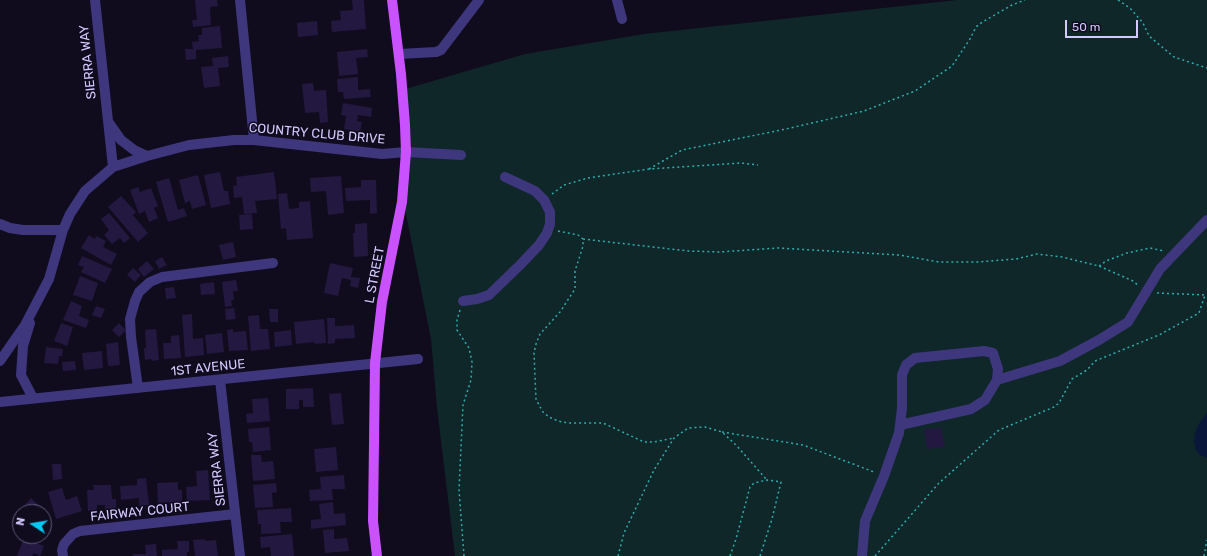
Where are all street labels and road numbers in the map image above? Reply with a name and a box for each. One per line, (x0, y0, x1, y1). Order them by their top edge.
street label: SIERRA WAY (76, 24, 100, 100)
street label: COUNTRY CLUB DRIVE (248, 120, 386, 148)
street label: L STREET (362, 245, 388, 305)
street label: 1ST AVENUE (170, 356, 246, 380)
street label: SIERRA WAY (205, 431, 229, 507)
street label: FAIRWAY COURT (90, 499, 190, 525)

